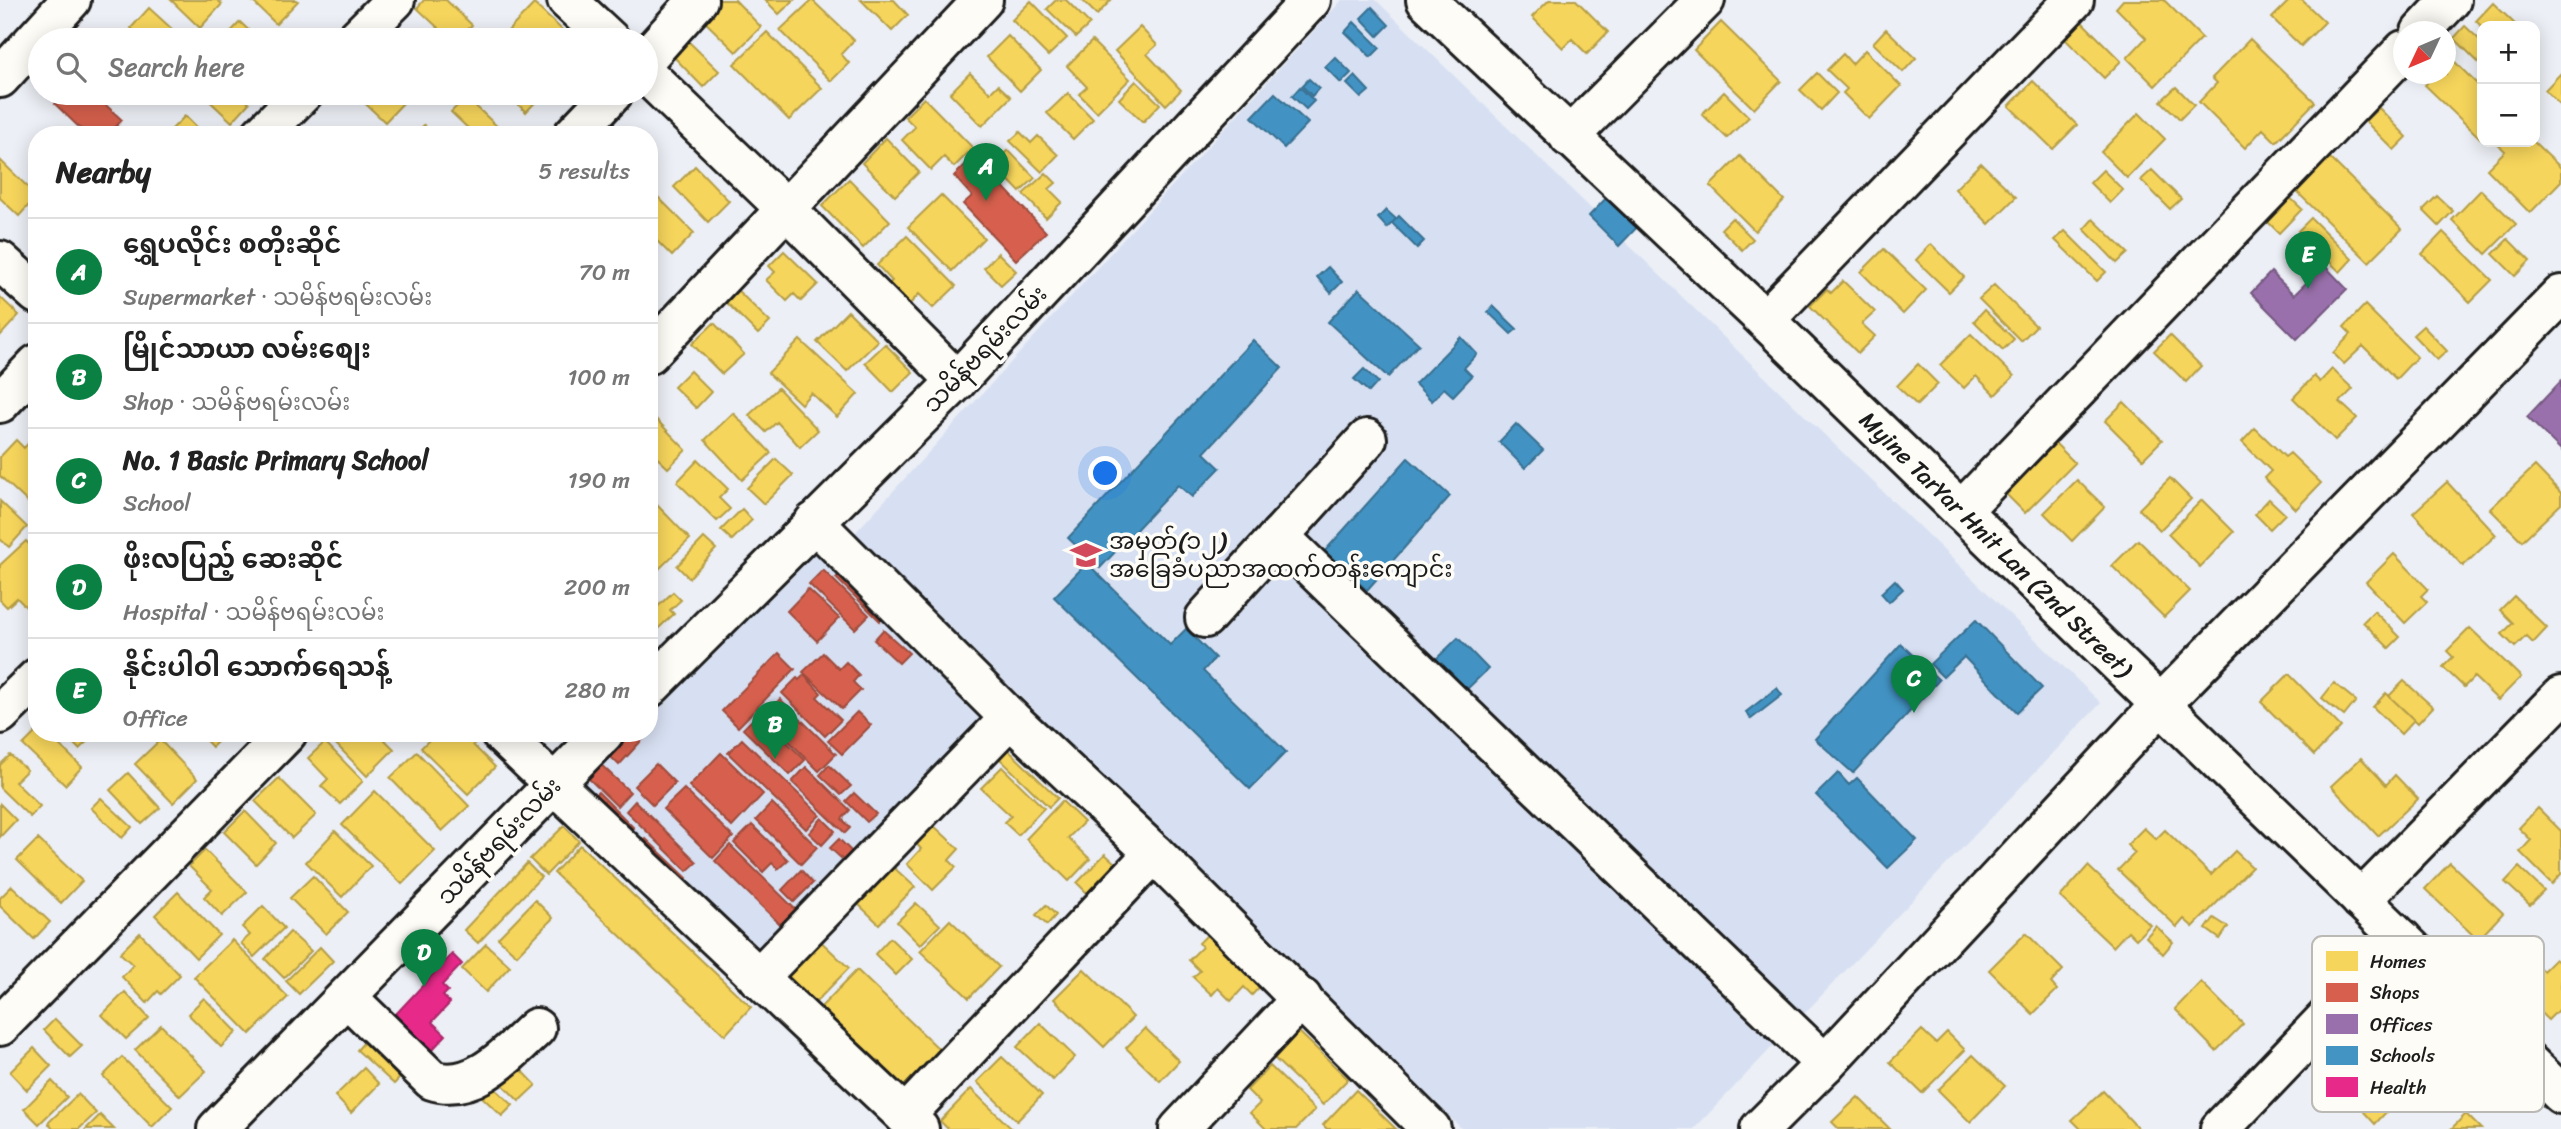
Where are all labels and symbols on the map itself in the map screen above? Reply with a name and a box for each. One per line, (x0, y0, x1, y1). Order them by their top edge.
north arrow (2393, 21, 2456, 84)
pin: A (963, 143, 1009, 201)
pin: E (2285, 231, 2331, 289)
street label: သမိန်ဗရမ်းလမ်း (912, 275, 1058, 423)
street label: Myine TarYar Hnit Lan (2nd Street) (1849, 401, 2144, 689)
your location (1088, 456, 1122, 490)
place label: အမှတ်(၁၂) အခြေခံပညာအထက်တန်းကျောင်း (1109, 520, 1453, 590)
school or university icon: အမှတ်(၁၂) အခြေခံပညာအထက်တန်းကျောင်း (1069, 538, 1103, 572)
pin: C (1891, 655, 1937, 713)
pin: B (752, 701, 798, 759)
street label: သမိန်ဗရမ်းလမ်း (426, 767, 572, 915)
pin: D (401, 929, 447, 987)
legend (2312, 936, 2544, 1112)
text: Homes (2370, 945, 2426, 978)
text: Shops (2370, 976, 2420, 1009)
text: Offices (2370, 1008, 2433, 1041)
text: Schools (2370, 1039, 2435, 1072)
text: Health (2370, 1071, 2426, 1104)

